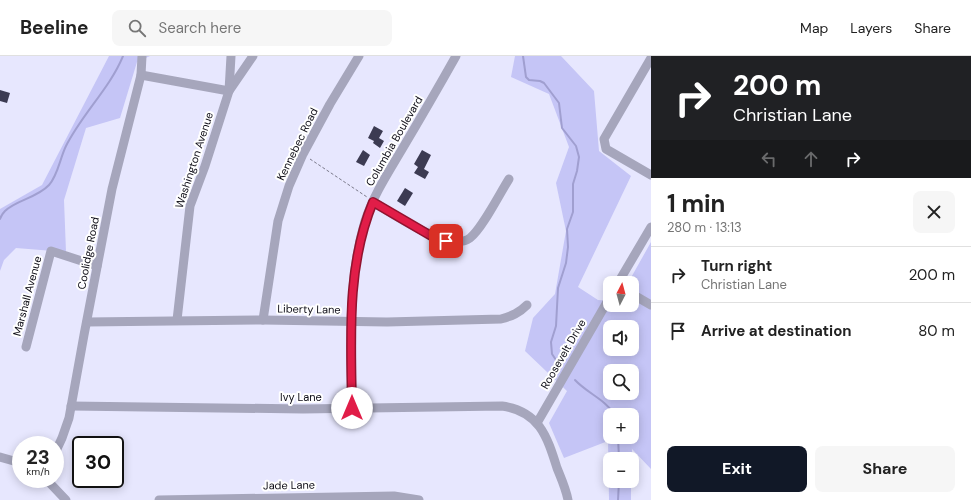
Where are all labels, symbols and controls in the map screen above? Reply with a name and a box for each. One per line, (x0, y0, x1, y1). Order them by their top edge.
search box (112, 10, 392, 46)
text: Beeline (20, 15, 88, 40)
icon: search (126, 17, 148, 39)
text: Search here (158, 18, 241, 38)
text: Map (800, 19, 828, 37)
text: Layers (850, 19, 892, 37)
text: Share (914, 19, 951, 37)
text: 200 m (733, 67, 821, 104)
icon: right (667, 72, 719, 124)
street label: Columbia Boulevard (363, 93, 426, 188)
text: Christian Lane (733, 103, 852, 127)
street label: Kennebec Road (273, 105, 321, 183)
street label: Washington Avenue (172, 110, 216, 210)
icon: left (758, 148, 780, 170)
icon: ahead (800, 148, 822, 170)
icon: right (842, 148, 864, 170)
text: 1 min (667, 188, 725, 219)
button: close (913, 191, 955, 233)
street label: Coolidge Road (74, 215, 102, 290)
text: 280 m · 13:13 (667, 219, 742, 236)
pin (429, 224, 463, 258)
icon: arrive (435, 230, 457, 252)
street label: Marshall Avenue (10, 254, 44, 338)
text: Turn right (701, 256, 772, 276)
icon: right (667, 264, 689, 286)
text: 200 m (909, 265, 955, 285)
north arrow (603, 276, 639, 312)
map controls (603, 276, 639, 488)
text: Christian Lane (701, 276, 787, 293)
street label: Liberty Lane (277, 301, 341, 317)
street label: Roosevelt Drive (537, 317, 589, 391)
button: sound (603, 320, 639, 356)
icon: arrive (667, 320, 689, 342)
text: Arrive at destination (701, 321, 852, 341)
text: 80 m (918, 321, 955, 341)
button: search (603, 364, 639, 400)
position arrow (331, 387, 373, 429)
street label: Ivy Lane (280, 390, 322, 404)
button: + (603, 408, 639, 444)
speed limit sign: 30 (72, 436, 124, 488)
text: 23 (26, 444, 50, 470)
button: Exit (667, 446, 807, 492)
button: Share (815, 446, 955, 492)
button: − (603, 452, 639, 488)
text: km/h (26, 465, 50, 478)
street label: Jade Lane (263, 478, 315, 492)

